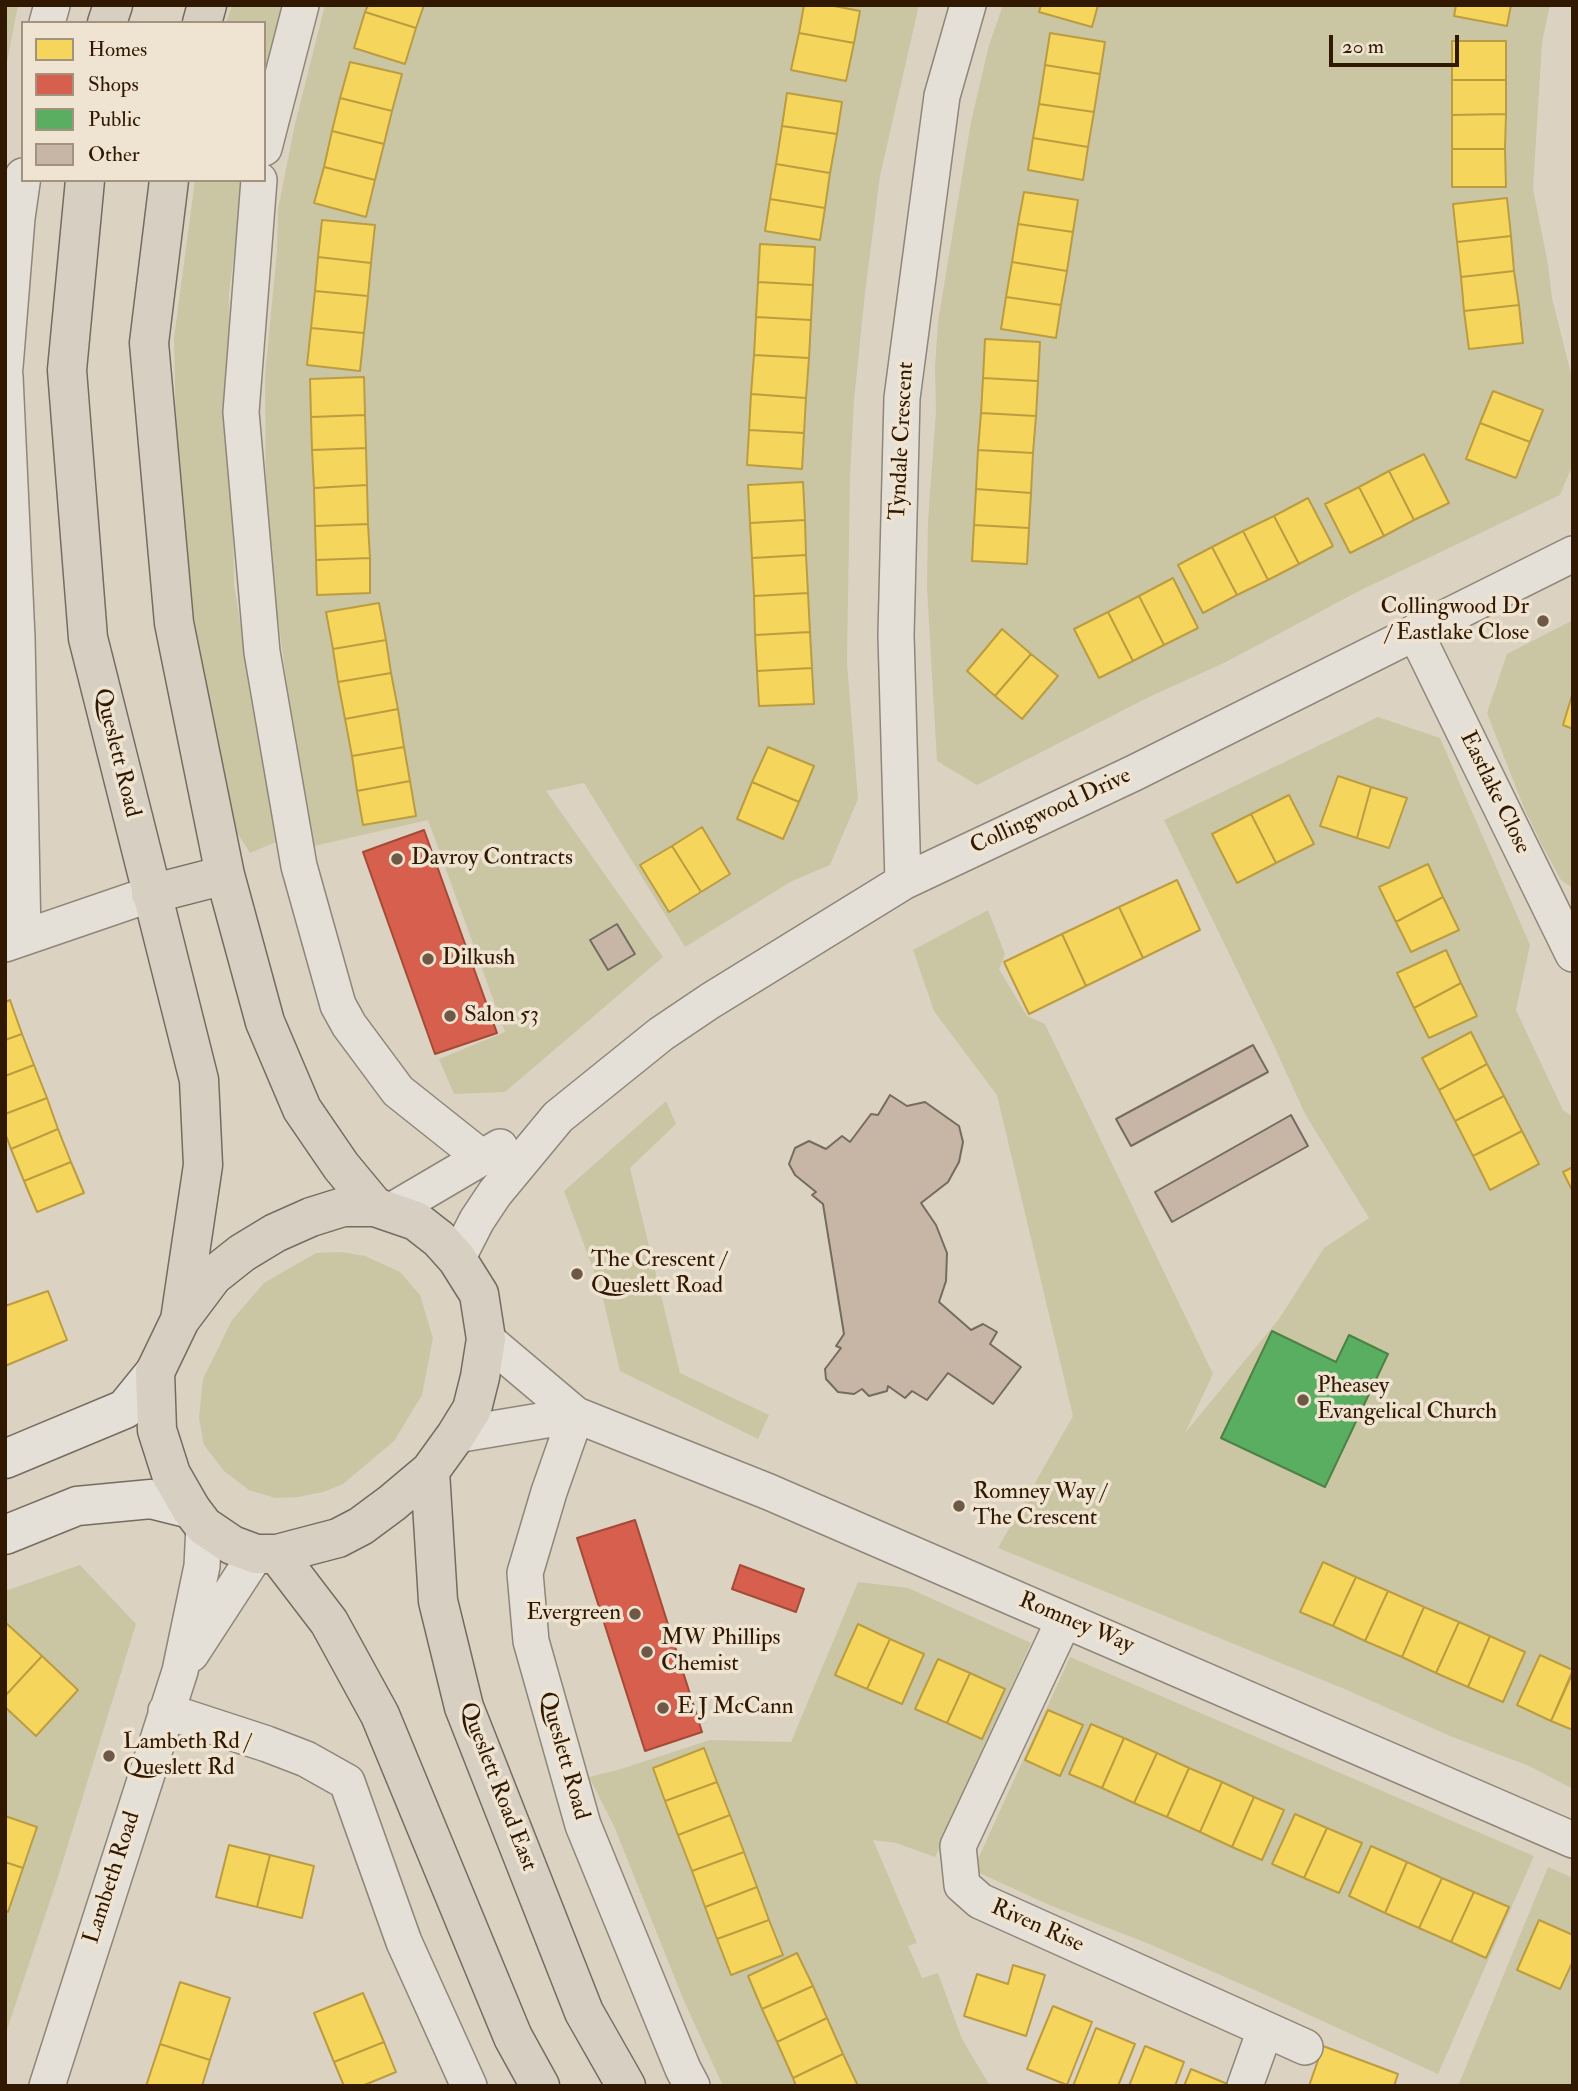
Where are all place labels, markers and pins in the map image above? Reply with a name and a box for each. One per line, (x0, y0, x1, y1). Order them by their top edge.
place label: Collingwood Dr / Eastlake Close (1380, 594, 1529, 648)
marker: Collingwood Dr / Eastlake Close (1535, 613, 1551, 629)
place label: Davroy Contracts (411, 845, 573, 873)
marker: Davroy Contracts (389, 851, 405, 867)
place label: Dilkush (442, 945, 515, 973)
marker: Dilkush (420, 951, 436, 967)
place label: Salon 53 (464, 1002, 539, 1030)
marker: Salon 53 (442, 1008, 458, 1024)
place label: The Crescent / Queslett Road (591, 1247, 726, 1301)
marker: The Crescent / Queslett Road (569, 1266, 585, 1282)
place label: Pheasey Evangelical Church (1317, 1373, 1497, 1427)
marker: Pheasey Evangelical Church (1295, 1392, 1311, 1408)
place label: Romney Way / The Crescent (973, 1479, 1106, 1533)
marker: Romney Way / The Crescent (951, 1498, 967, 1514)
place label: Evergreen (526, 1600, 621, 1628)
marker: Evergreen (627, 1606, 643, 1622)
place label: MW Phillips Chemist (661, 1625, 780, 1679)
marker: MW Phillips Chemist (639, 1644, 655, 1660)
place label: E J McCann (677, 1694, 794, 1722)
marker: E J McCann (655, 1700, 671, 1716)
place label: Lambeth Rd / Queslett Rd (123, 1729, 251, 1783)
marker: Lambeth Rd / Queslett Rd (101, 1748, 117, 1764)

